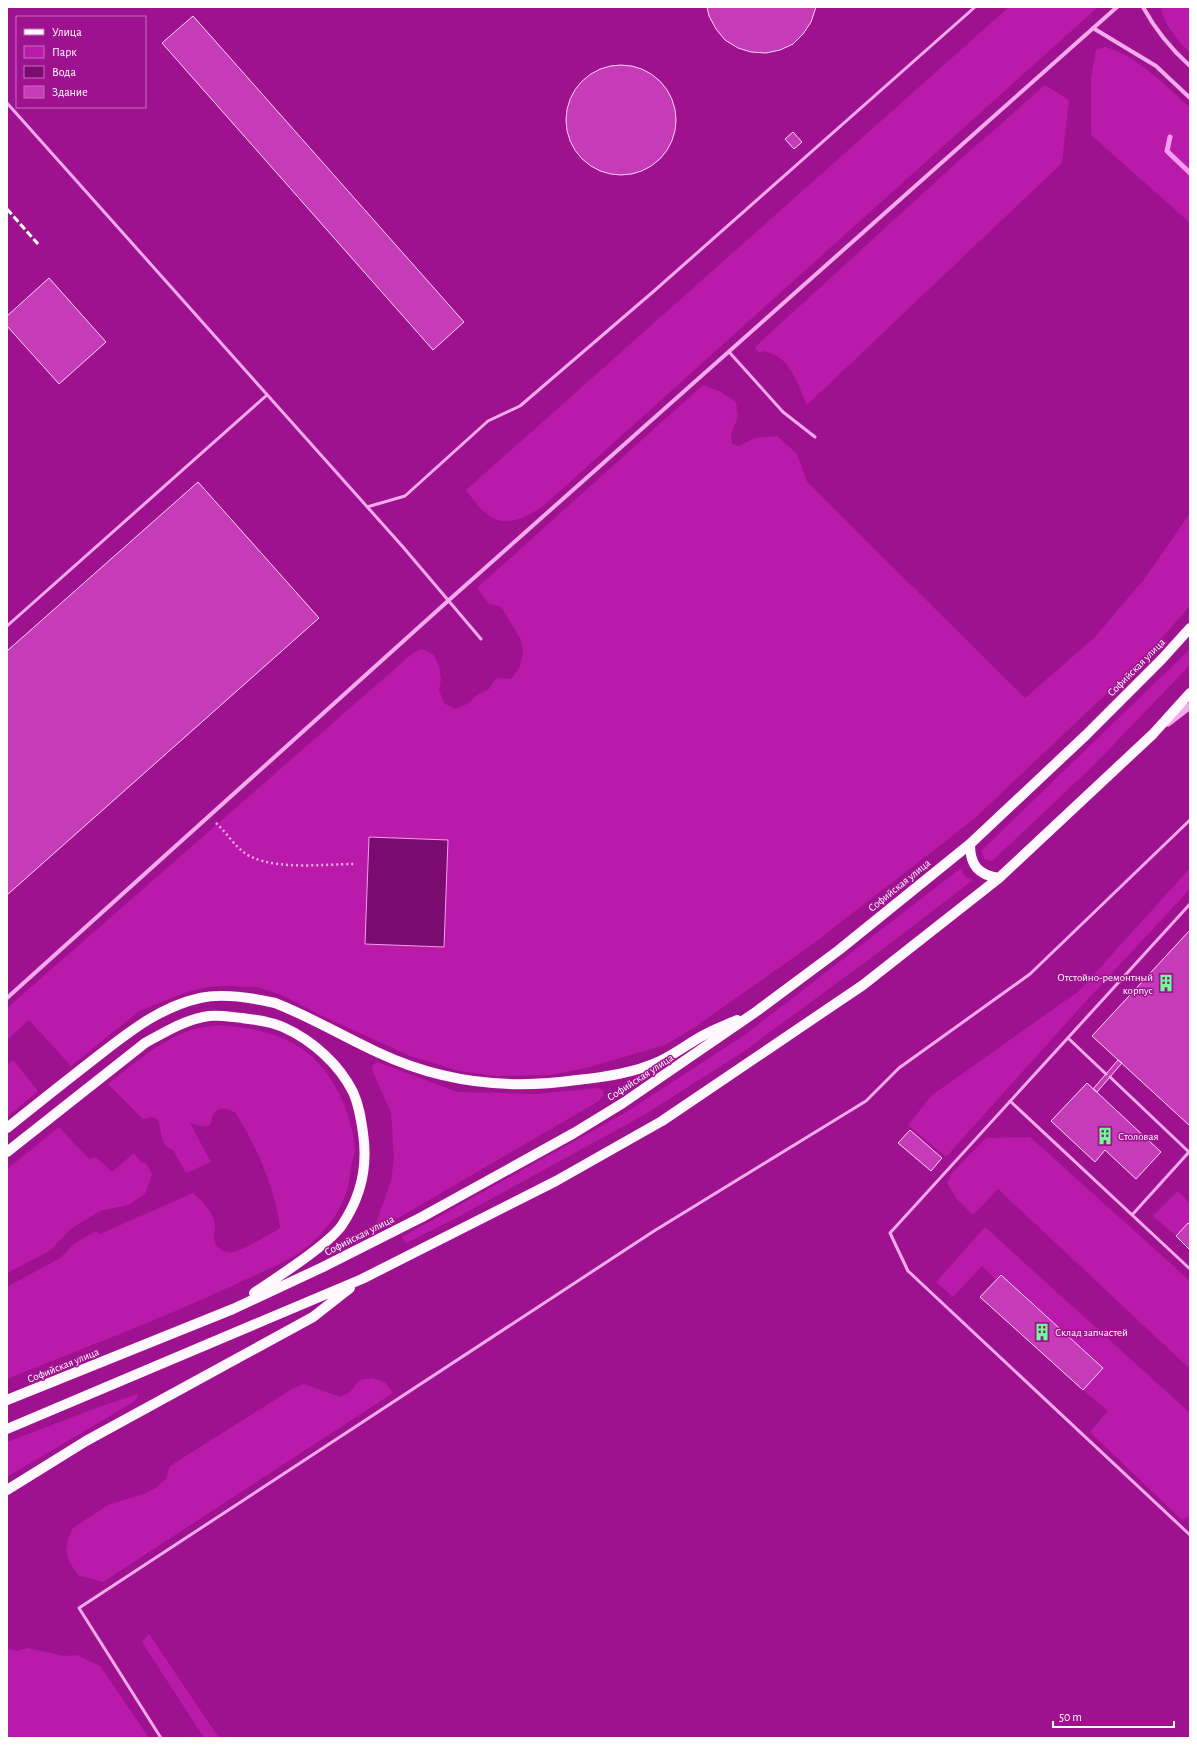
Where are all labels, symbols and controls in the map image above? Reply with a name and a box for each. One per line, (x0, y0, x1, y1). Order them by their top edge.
legend (16, 16, 146, 108)
text: Улица (52, 26, 82, 38)
text: Парк (52, 46, 77, 58)
text: Вода (52, 66, 76, 78)
text: Здание (52, 86, 88, 98)
street label: Софийская улица (1105, 636, 1167, 698)
street label: Софийская улица (866, 857, 933, 914)
place label: Отстойно-ремонтный корпус (1057, 972, 1153, 996)
building icon: Отстойно-ремонтный корпус (1156, 973, 1176, 993)
street label: Софийская улица (605, 1052, 675, 1103)
building icon: Столовая (1095, 1126, 1115, 1146)
place label: Столовая (1118, 1131, 1159, 1142)
street label: Софийская улица (323, 1213, 396, 1258)
building icon: Склад запчастей (1032, 1322, 1052, 1342)
place label: Склад запчастей (1055, 1327, 1128, 1338)
street label: Софийская улица (26, 1346, 101, 1385)
scale bar (1053, 1703, 1174, 1729)
text: 50 m (1059, 1711, 1082, 1723)

